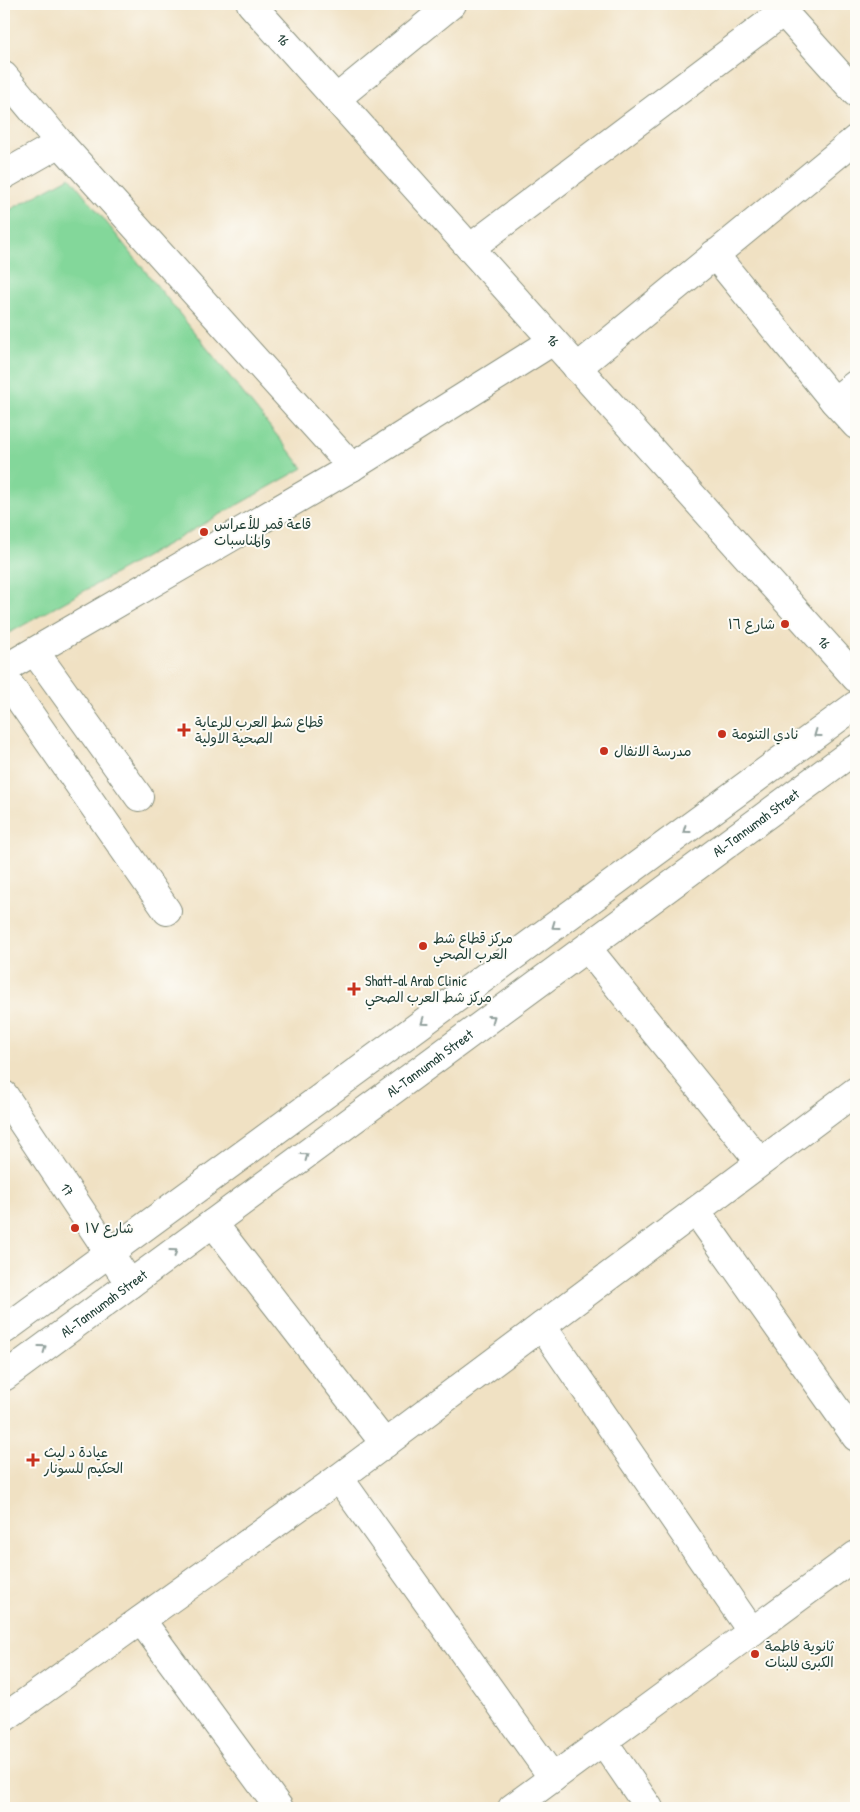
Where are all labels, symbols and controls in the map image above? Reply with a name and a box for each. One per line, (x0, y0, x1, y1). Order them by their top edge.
street label: 16 (273, 29, 294, 50)
street label: 16 (543, 330, 564, 351)
place label: قاعة قمر للأعراس والمناسبات (214, 514, 311, 549)
marker: قاعة قمر للأعراس والمناسبات (198, 526, 210, 538)
place label: شارع ١٦ (728, 614, 775, 634)
marker: شارع ١٦ (779, 618, 791, 630)
street label: 16 (814, 632, 835, 653)
place label: قطاع شط العرب للرعاية الصحية الاولية (195, 712, 323, 747)
marker: قطاع شط العرب للرعاية الصحية الاولية (177, 723, 191, 737)
place label: نادي التنومة (732, 724, 798, 745)
marker: نادي التنومة (716, 728, 728, 740)
one-way arrow (813, 728, 823, 737)
place label: مدرسة الانفال (614, 741, 692, 760)
marker: مدرسة الانفال (598, 745, 610, 757)
street label: Al-Tannumah Street (708, 784, 803, 861)
one-way arrow (682, 824, 692, 833)
one-way arrow (552, 921, 561, 929)
place label: مركز قطاع شط العرب الصحي (433, 928, 513, 967)
marker: مركز قطاع شط العرب الصحي (417, 940, 429, 952)
place label: Shatt-al Arab Clinic مركز شط العرب الصحي (365, 971, 492, 1010)
marker: Shatt-al Arab Clinic مركز شط العرب الصحي (347, 982, 361, 996)
one-way arrow (486, 1015, 495, 1023)
one-way arrow (421, 1017, 430, 1025)
street label: Al-Tannumah Street (382, 1024, 477, 1101)
one-way arrow (299, 1153, 308, 1161)
street label: 17 (56, 1179, 79, 1200)
place label: شارع ١٧ (85, 1218, 134, 1238)
marker: شارع ١٧ (69, 1222, 81, 1234)
one-way arrow (168, 1249, 178, 1258)
street label: Al-Tannumah Street (56, 1265, 151, 1341)
one-way arrow (37, 1345, 47, 1354)
place label: عيادة د ليث الحكيم للسونار (43, 1442, 123, 1479)
marker: عيادة د ليث الحكيم للسونار (26, 1453, 40, 1467)
place label: ثانوية فاطمة الكبرى للبنات (765, 1636, 835, 1671)
marker: ثانوية فاطمة الكبرى للبنات (749, 1648, 761, 1660)

